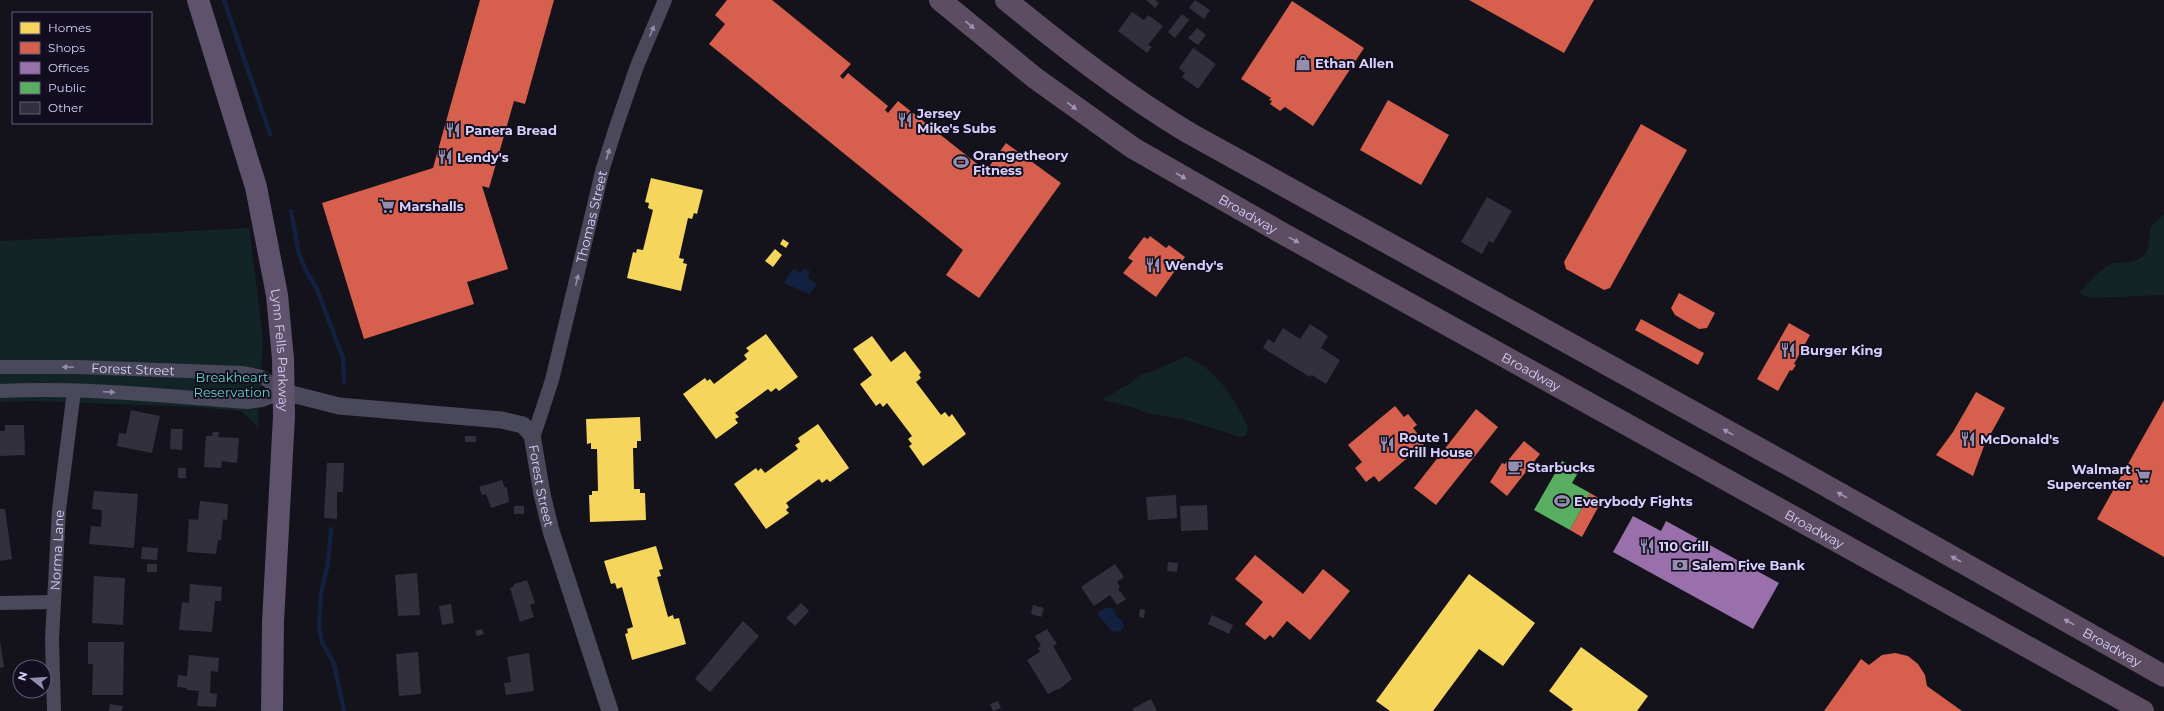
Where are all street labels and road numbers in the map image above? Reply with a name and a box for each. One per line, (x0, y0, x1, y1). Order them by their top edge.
street label: Thomas Street (572, 169, 610, 265)
street label: Broadway (1216, 191, 1281, 237)
street label: Lynn Fells Parkway (268, 287, 292, 413)
street label: Broadway (1499, 349, 1564, 395)
street label: Forest Street (91, 360, 175, 379)
street label: Forest Street (526, 443, 558, 528)
street label: Broadway (1782, 506, 1848, 552)
street label: Norma Lane (47, 509, 67, 591)
street label: Broadway (2080, 624, 2145, 670)

